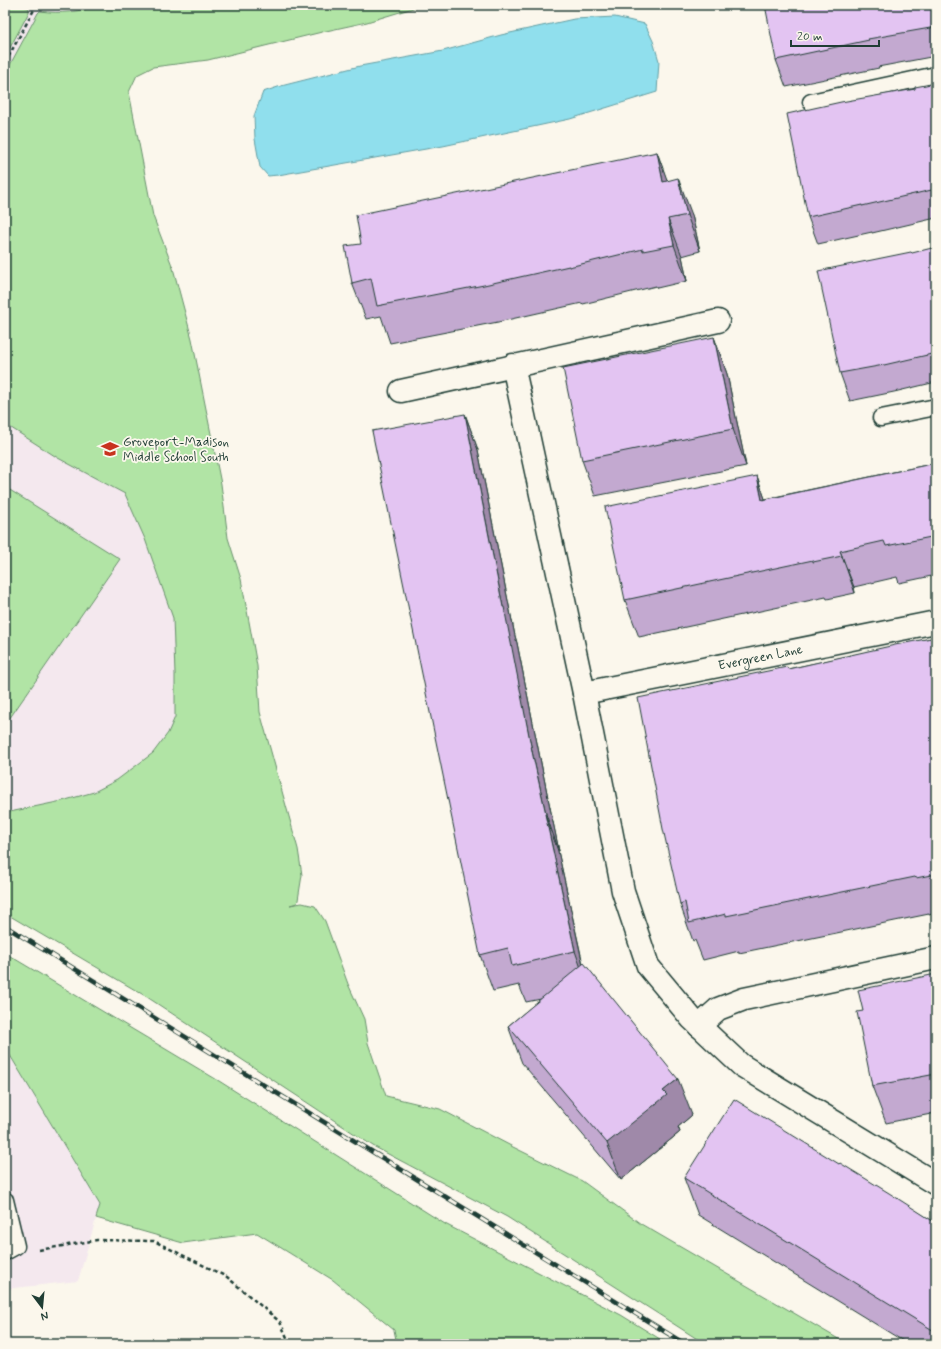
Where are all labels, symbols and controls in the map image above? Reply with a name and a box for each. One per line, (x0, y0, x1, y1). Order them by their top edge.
scale bar (791, 22, 879, 48)
text: 20 m (797, 29, 823, 45)
place label: Groveport-Madison Middle School South (123, 434, 229, 466)
school or university icon: Groveport-Madison Middle School South (100, 439, 120, 459)
street label: Evergreen Lane (717, 641, 804, 674)
north arrow (22, 1287, 62, 1327)
text: N (39, 1308, 50, 1323)

